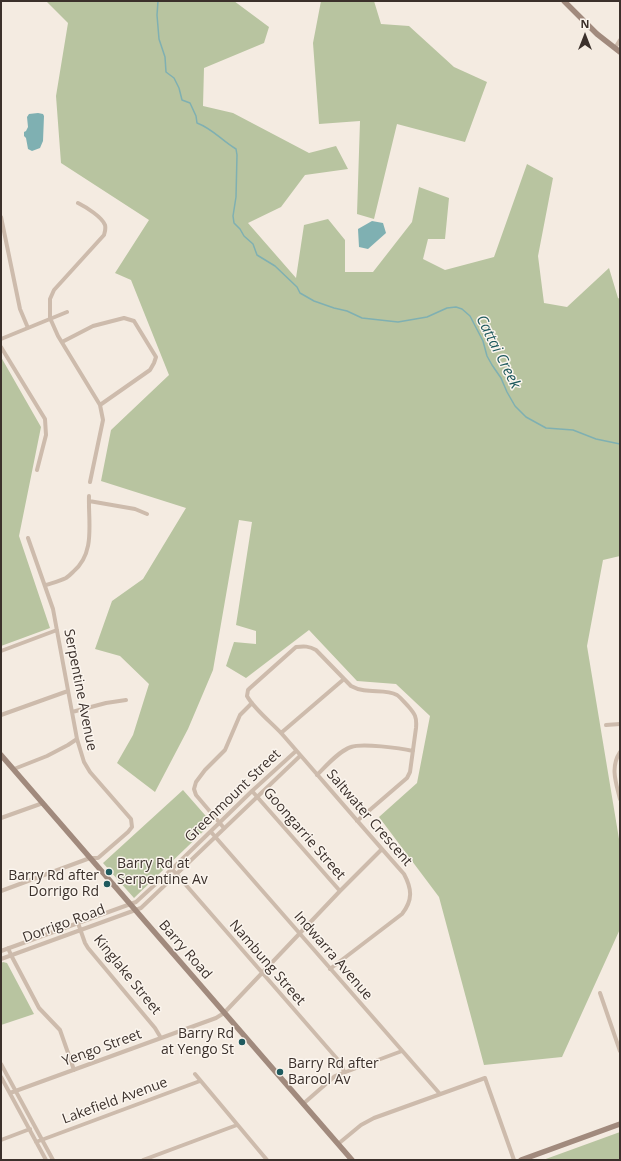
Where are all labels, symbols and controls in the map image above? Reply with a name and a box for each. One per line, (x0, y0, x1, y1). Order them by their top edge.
north arrow (565, 16, 605, 56)
text: N (581, 16, 589, 31)
water label: Cattai Creek (472, 312, 524, 392)
street label: Serpentine Avenue (60, 628, 100, 752)
street label: Greenmount Street (182, 746, 284, 846)
street label: Saltwater Crescent (323, 766, 415, 870)
street label: Goongarrie Street (259, 785, 349, 883)
place label: Barry Rd at Serpentine Av (117, 856, 208, 888)
marker: Barry Rd at Serpentine Av (104, 867, 114, 877)
place label: Barry Rd after Dorrigo Rd (8, 868, 99, 900)
marker: Barry Rd after Dorrigo Rd (102, 879, 112, 889)
street label: Dorrigo Road (20, 901, 108, 947)
street label: Indwarra Avenue (290, 908, 376, 1004)
street label: Barry Road (155, 917, 215, 983)
street label: Nambung Street (225, 917, 309, 1009)
street label: Kinglake Street (90, 932, 164, 1018)
street label: Yengo Street (60, 1026, 144, 1070)
place label: Barry Rd at Yengo St (161, 1026, 234, 1058)
marker: Barry Rd at Yengo St (237, 1037, 247, 1047)
place label: Barry Rd after Barool Av (288, 1056, 379, 1088)
marker: Barry Rd after Barool Av (275, 1067, 285, 1077)
street label: Lakefield Avenue (60, 1074, 170, 1128)

